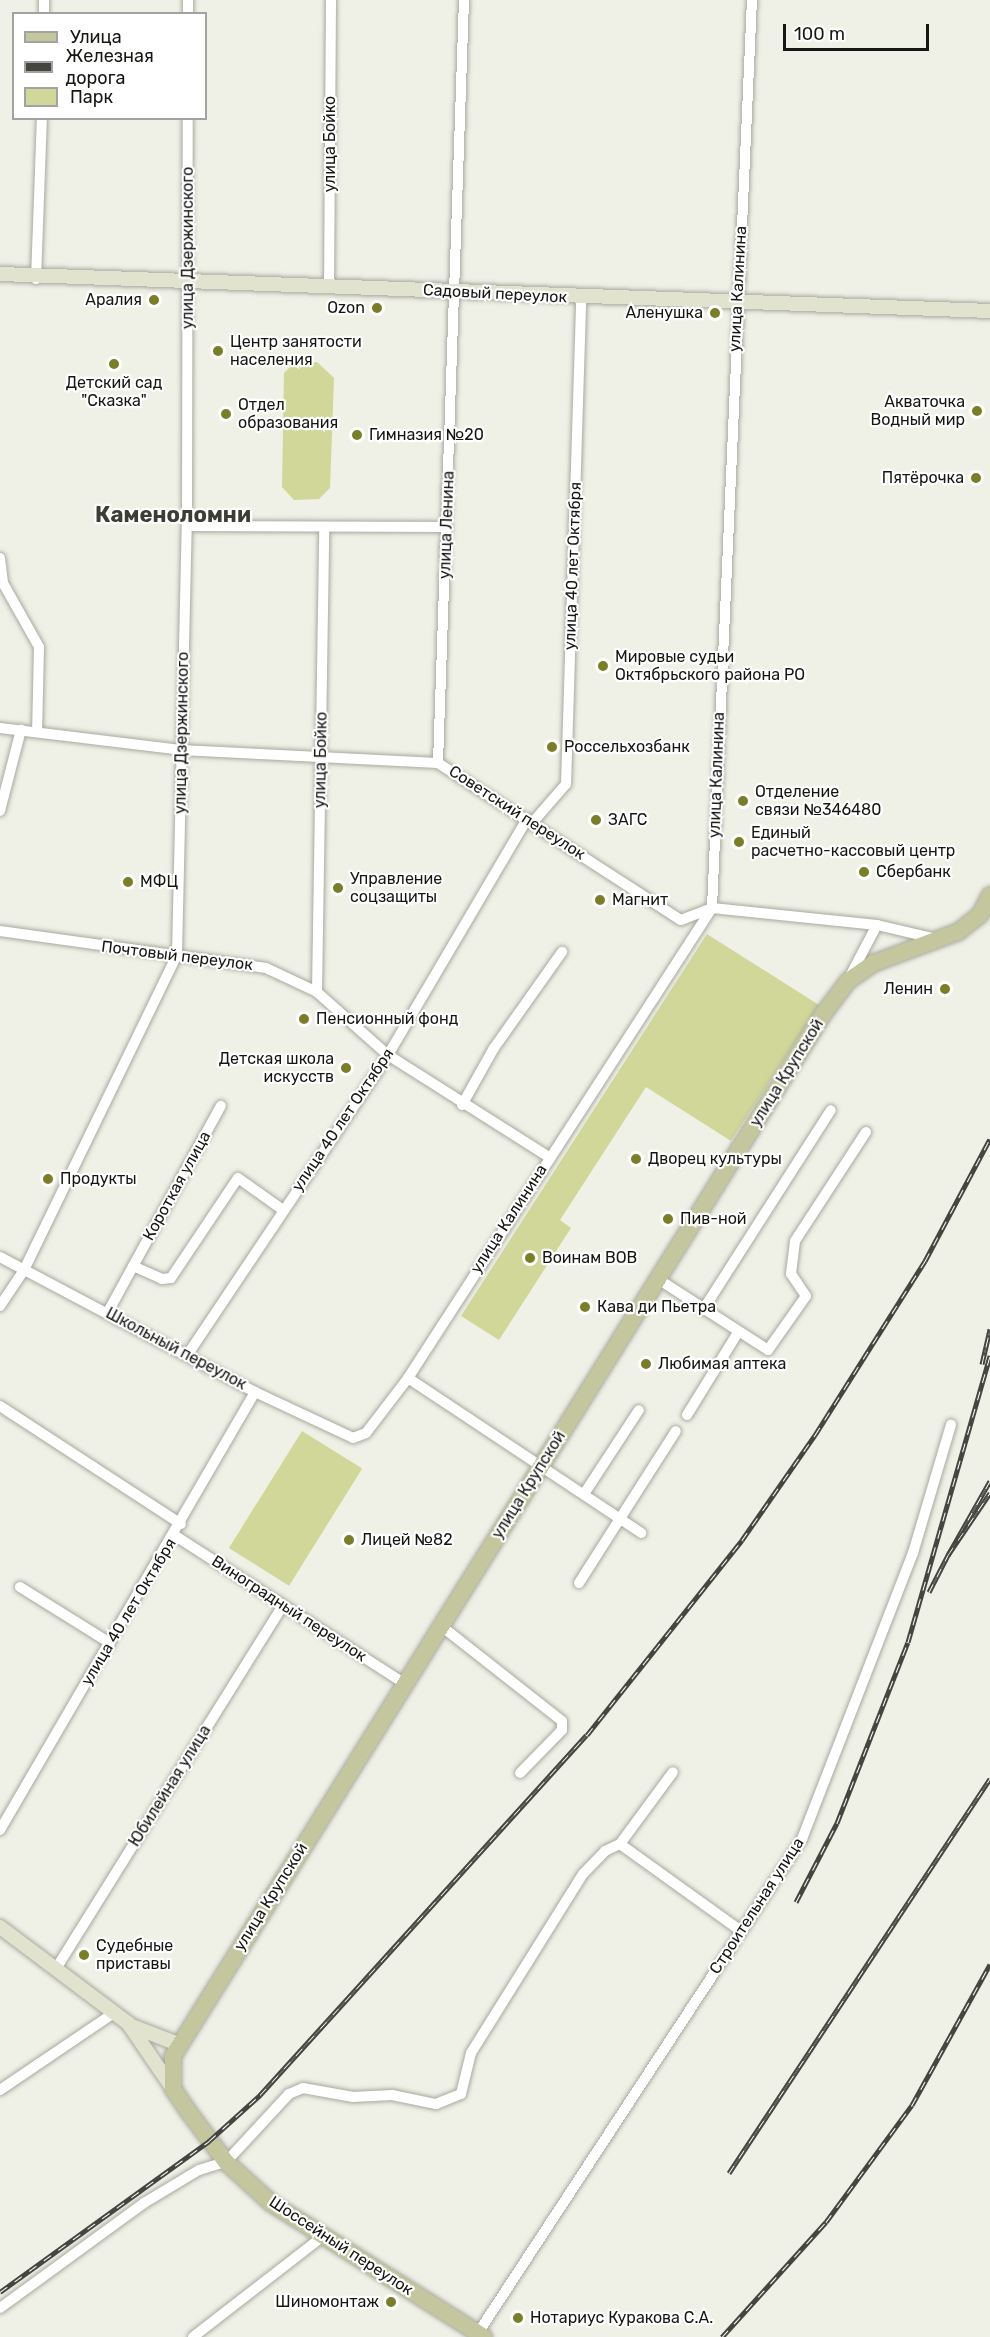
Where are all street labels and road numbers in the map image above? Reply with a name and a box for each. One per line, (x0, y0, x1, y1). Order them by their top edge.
street label: улица Бойко (320, 96, 340, 192)
street label: улица Дзержинского (178, 167, 198, 329)
street label: улица Калинина (725, 226, 751, 352)
street label: Садовый переулок (423, 281, 567, 307)
street label: улица Ленина (436, 471, 458, 579)
street label: улица 40 лет Октября (560, 482, 586, 650)
street label: улица Дзержинского (171, 652, 193, 814)
street label: улица Бойко (311, 712, 331, 808)
street label: улица Калинина (705, 712, 729, 838)
street label: Советский переулок (445, 762, 589, 864)
street label: Почтовый переулок (100, 937, 254, 975)
street label: улица Крупской (746, 1016, 828, 1130)
street label: улица 40 лет Октября (288, 1045, 398, 1195)
street label: Короткая улица (139, 1128, 215, 1244)
street label: улица Калинина (467, 1161, 551, 1277)
street label: Школьный переулок (102, 1304, 250, 1394)
street label: улица Крупской (488, 1428, 570, 1542)
street label: улица 40 лет Октября (77, 1535, 181, 1689)
street label: Виноградный переулок (208, 1552, 370, 1666)
street label: Юбилейная улица (125, 1722, 215, 1850)
street label: Строительная улица (706, 1834, 808, 1978)
street label: улица Крупской (230, 1840, 312, 1954)
street label: Шоссейный переулок (266, 2192, 416, 2300)

